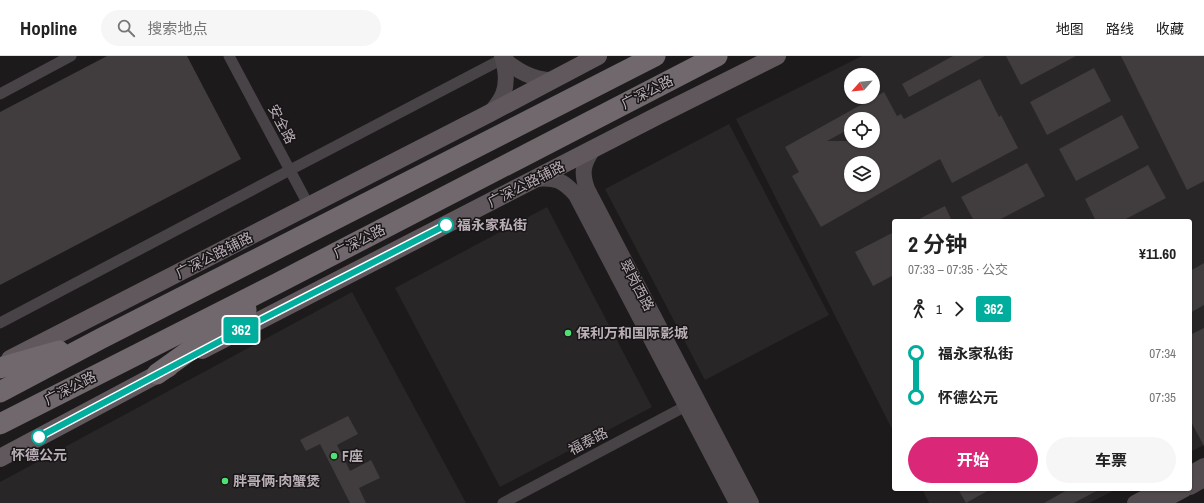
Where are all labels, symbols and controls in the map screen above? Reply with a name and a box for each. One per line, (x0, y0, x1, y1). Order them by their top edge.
search box (101, 10, 381, 46)
text: Hopline (20, 15, 77, 41)
icon: search (115, 17, 137, 39)
text: 搜索地点 (147, 18, 207, 39)
text: 地图 (1056, 20, 1084, 38)
text: 路线 (1106, 20, 1134, 38)
text: 收藏 (1156, 20, 1184, 38)
north arrow (844, 68, 880, 104)
map controls (844, 68, 880, 192)
street label: 广深公路 (618, 71, 676, 113)
street label: 安全路 (264, 101, 300, 147)
button: locate (844, 112, 880, 148)
button: layers (844, 156, 880, 192)
street label: 广深公路辅路 (484, 157, 568, 211)
place label: 福永家私街 (457, 216, 527, 234)
marker: 福永家私街 (438, 217, 454, 233)
street label: 广深公路 (330, 220, 388, 262)
street label: 广深公路辅路 (172, 228, 256, 282)
text: 2 分钟 (908, 229, 967, 259)
text: ¥11.60 (1139, 243, 1176, 264)
street label: 翠岗西路 (616, 256, 658, 314)
text: 07:33 – 07:35 · 公交 (908, 261, 1008, 278)
icon: walk (908, 298, 930, 320)
icon: forward (948, 298, 970, 320)
text: 362 (984, 300, 1003, 318)
text: 1 (936, 301, 942, 318)
line badge: 362 (218, 317, 264, 343)
text: 362 (231, 321, 251, 339)
place label: 保利万和国际影城 (576, 324, 688, 342)
marker: 保利万和国际影城 (563, 328, 573, 338)
text: 福永家私街 (938, 343, 1013, 364)
text: 07:34 (1149, 345, 1176, 362)
street label: 广深公路 (41, 367, 99, 409)
text: 怀德公元 (938, 387, 998, 408)
text: 07:35 (1149, 389, 1176, 406)
street label: 福泰路 (565, 423, 611, 459)
marker: 怀德公元 (31, 429, 47, 445)
button: 开始 (908, 437, 1038, 483)
button: 车票 (1046, 437, 1176, 483)
place label: 怀德公元 (11, 446, 67, 464)
place label: F座 (342, 447, 363, 465)
marker: F座 (329, 451, 339, 461)
place label: 胖哥俩·肉蟹煲 (233, 472, 320, 490)
marker: 胖哥俩·肉蟹煲 (220, 476, 230, 486)

